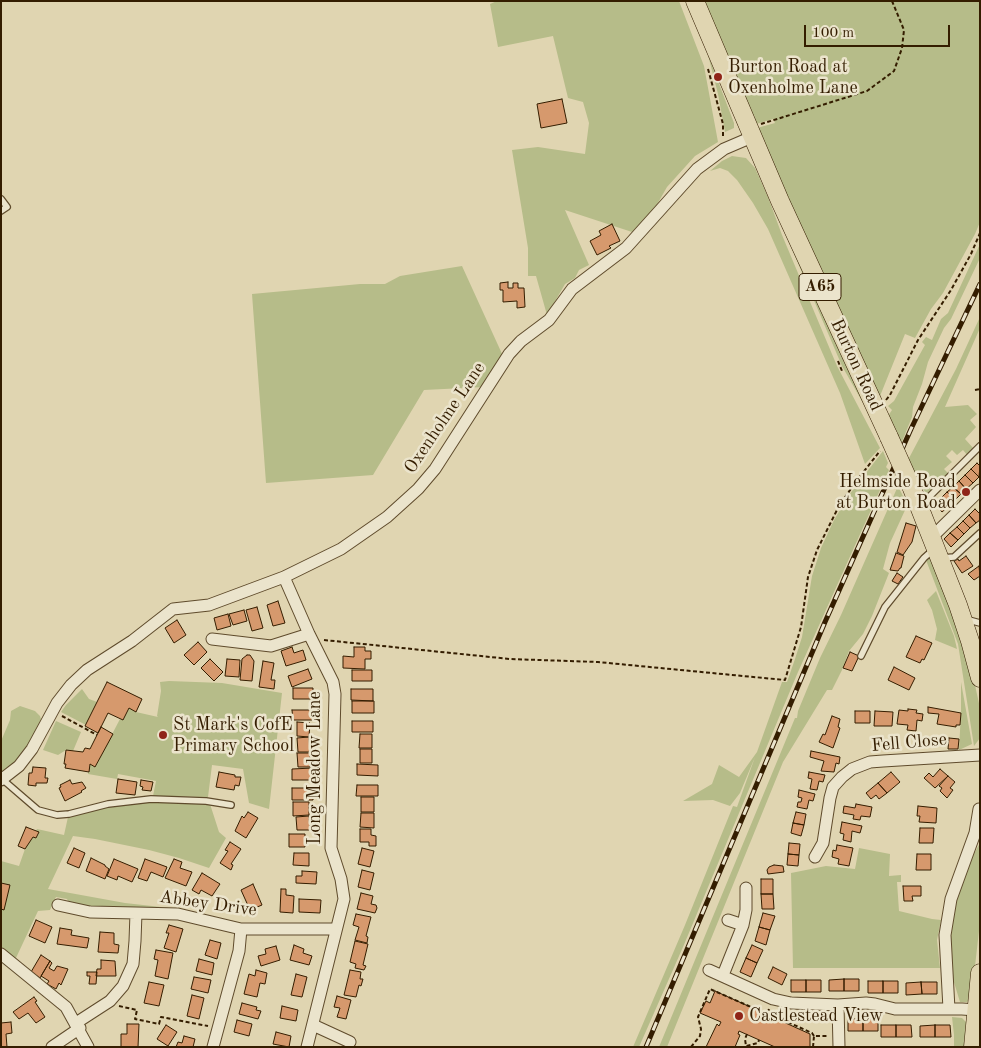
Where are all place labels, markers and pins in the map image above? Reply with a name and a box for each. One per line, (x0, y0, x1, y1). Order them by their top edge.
place label: Burton Road at Oxenholme Lane (728, 56, 858, 98)
marker: Burton Road at Oxenholme Lane (712, 71, 724, 83)
place label: Helmside Road at Burton Road (836, 471, 956, 514)
marker: Helmside Road at Burton Road (960, 486, 972, 498)
place label: St Mark's CofE Primary School (173, 714, 294, 756)
marker: St Mark's CofE Primary School (157, 729, 169, 741)
place label: Castlestead View (749, 1005, 883, 1027)
marker: Castlestead View (733, 1010, 745, 1022)

